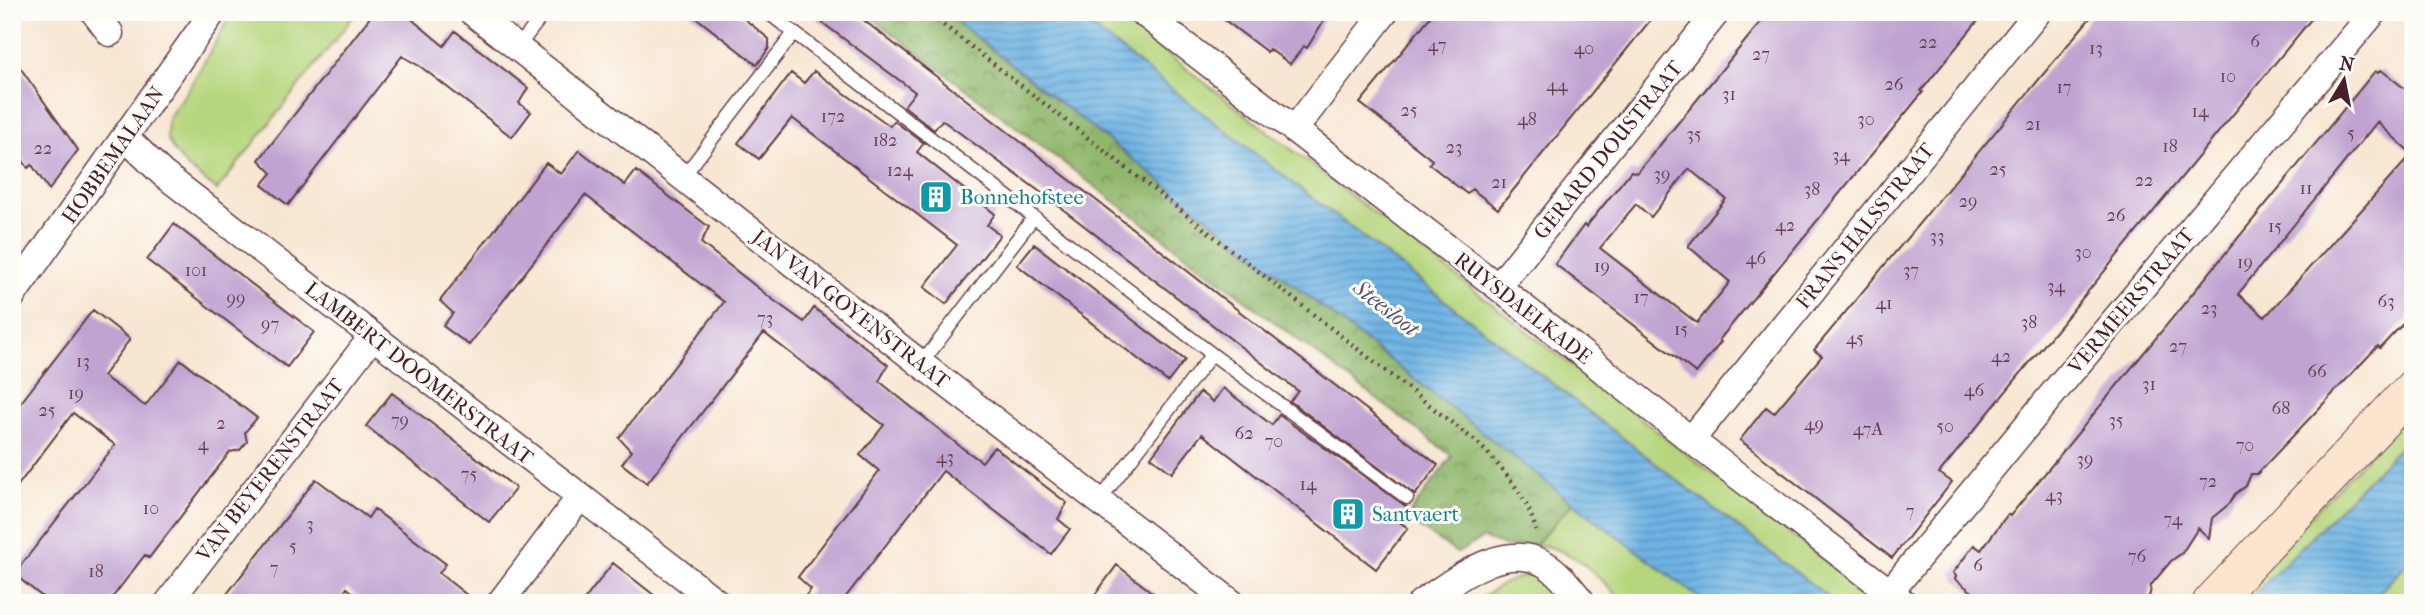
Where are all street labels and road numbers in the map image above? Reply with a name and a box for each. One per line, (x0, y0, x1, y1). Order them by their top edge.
street label: GERARD DOUSTRAAT (1529, 55, 1688, 244)
street label: HOBBEMALAAN (57, 82, 169, 228)
street label: FRANS HALSSTRAAT (1791, 138, 1940, 314)
street label: JAN VAN GOYENSTRAAT (746, 223, 955, 394)
street label: VERMEERSTRAAT (2062, 223, 2200, 380)
street label: RUYSDAELKADE (1450, 247, 1597, 369)
street label: LAMBERT DOOMERSTRAAT (300, 276, 538, 470)
street label: VAN BEYERENSTRAAT (191, 373, 349, 567)

